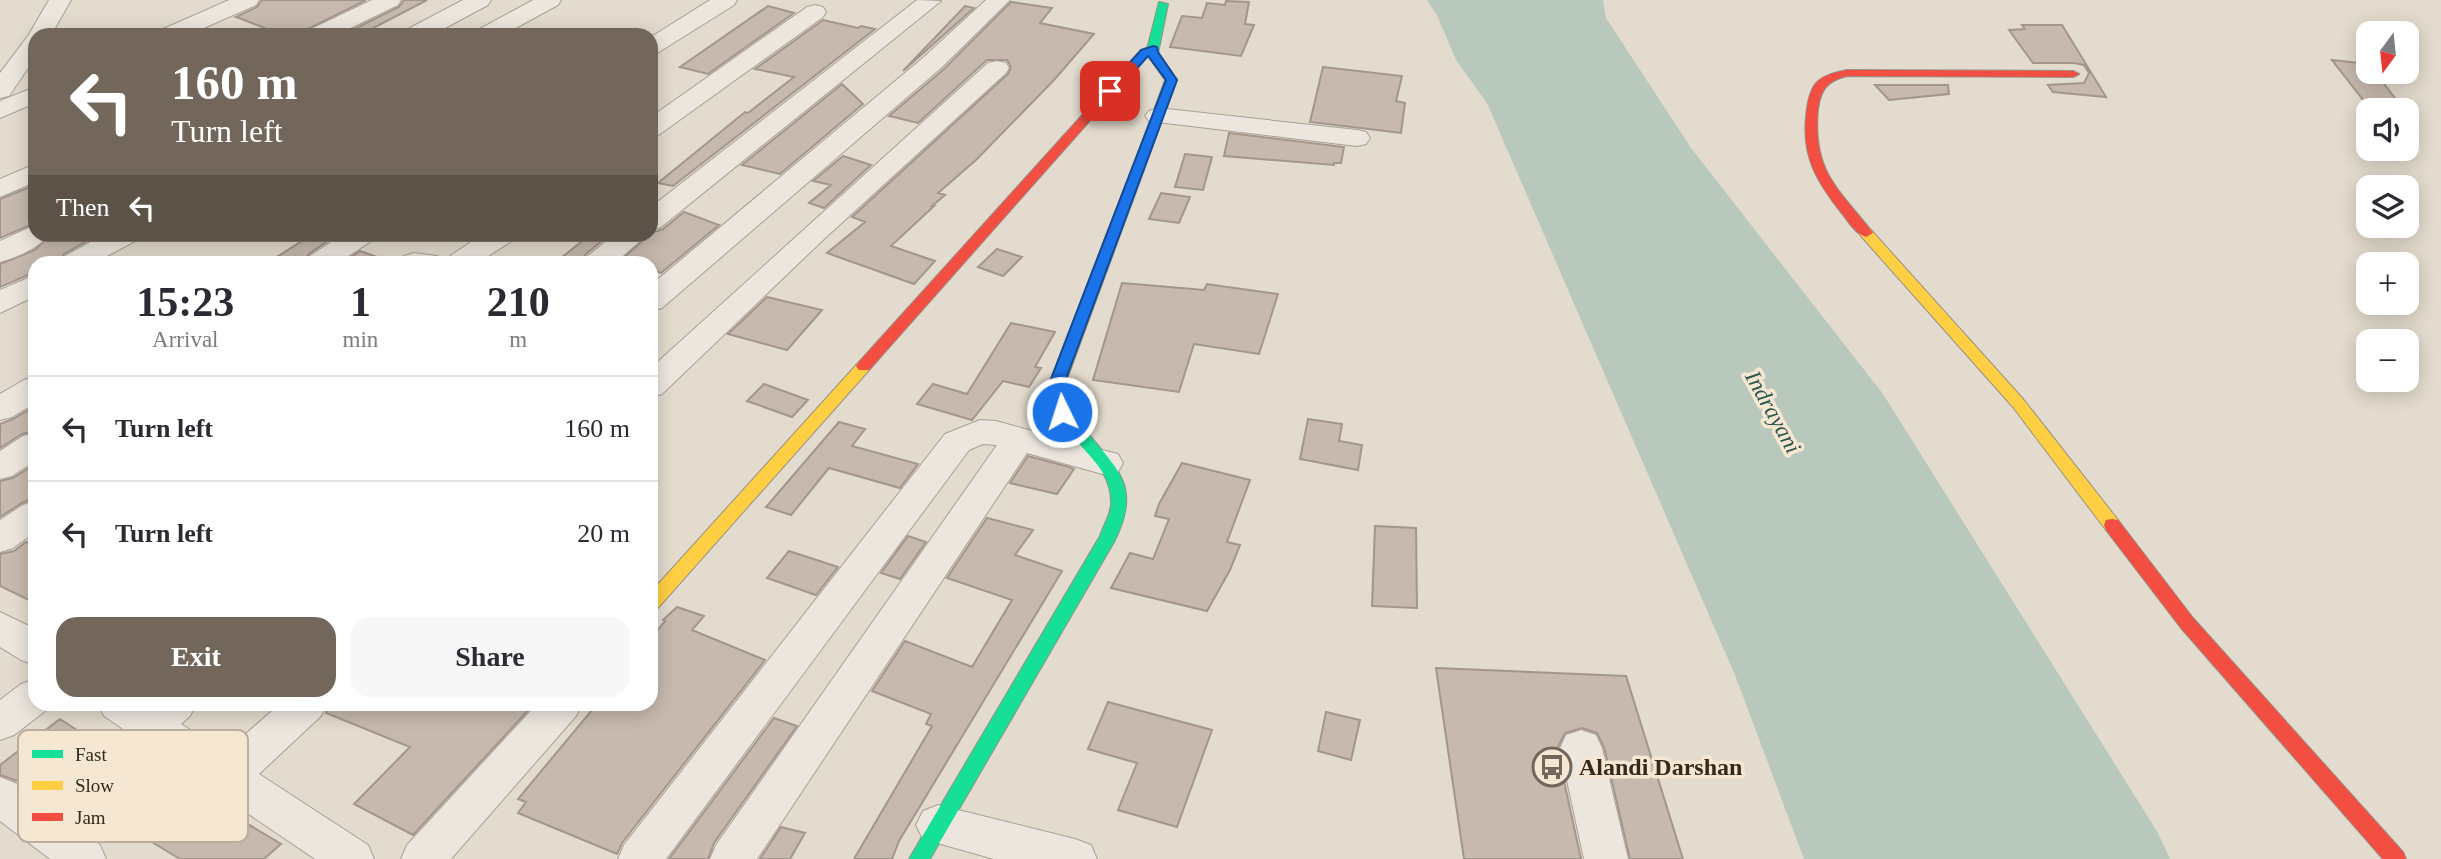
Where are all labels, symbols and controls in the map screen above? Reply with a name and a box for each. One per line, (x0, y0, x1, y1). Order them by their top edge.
north arrow (2356, 21, 2418, 84)
map controls (2356, 21, 2419, 392)
text: 160 m (171, 55, 298, 110)
icon: left (56, 56, 147, 147)
pin (1080, 61, 1140, 121)
icon: arrive (1091, 72, 1129, 110)
button: sound (2356, 98, 2419, 161)
text: Turn left (171, 113, 283, 149)
button: layers (2356, 175, 2419, 238)
icon: left (123, 189, 161, 227)
text: Then (56, 193, 109, 222)
button: + (2356, 252, 2419, 315)
text: 15:23 (136, 279, 234, 325)
text: 1 (350, 279, 371, 325)
text: 210 (487, 279, 550, 325)
text: Arrival (152, 327, 219, 352)
text: min (343, 327, 378, 352)
text: m (509, 327, 527, 352)
button: − (2356, 329, 2419, 392)
water label: Indrayani (1740, 365, 1806, 458)
position arrow (1025, 375, 1099, 449)
icon: left (56, 410, 94, 448)
text: Turn left (115, 414, 213, 443)
text: 160 m (564, 414, 630, 443)
icon: left (56, 515, 94, 553)
text: Turn left (115, 519, 213, 548)
text: 20 m (577, 519, 630, 548)
button: Exit (56, 617, 336, 697)
button: Share (350, 617, 630, 697)
legend (18, 730, 248, 842)
text: Fast (75, 744, 107, 765)
bus stop icon: Alandi Darshan (1531, 746, 1573, 788)
place label: Alandi Darshan (1579, 754, 1742, 780)
text: Slow (75, 775, 114, 796)
text: Jam (75, 807, 106, 828)

